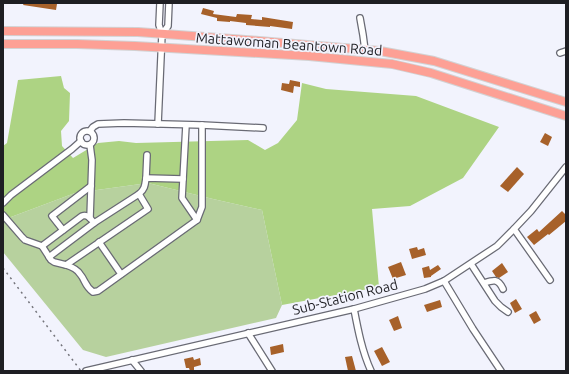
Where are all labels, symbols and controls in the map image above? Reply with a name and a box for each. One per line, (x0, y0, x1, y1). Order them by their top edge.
street label: Mattawoman Beantown Road (195, 30, 383, 58)
street label: Sub-Station Road (291, 276, 399, 318)

